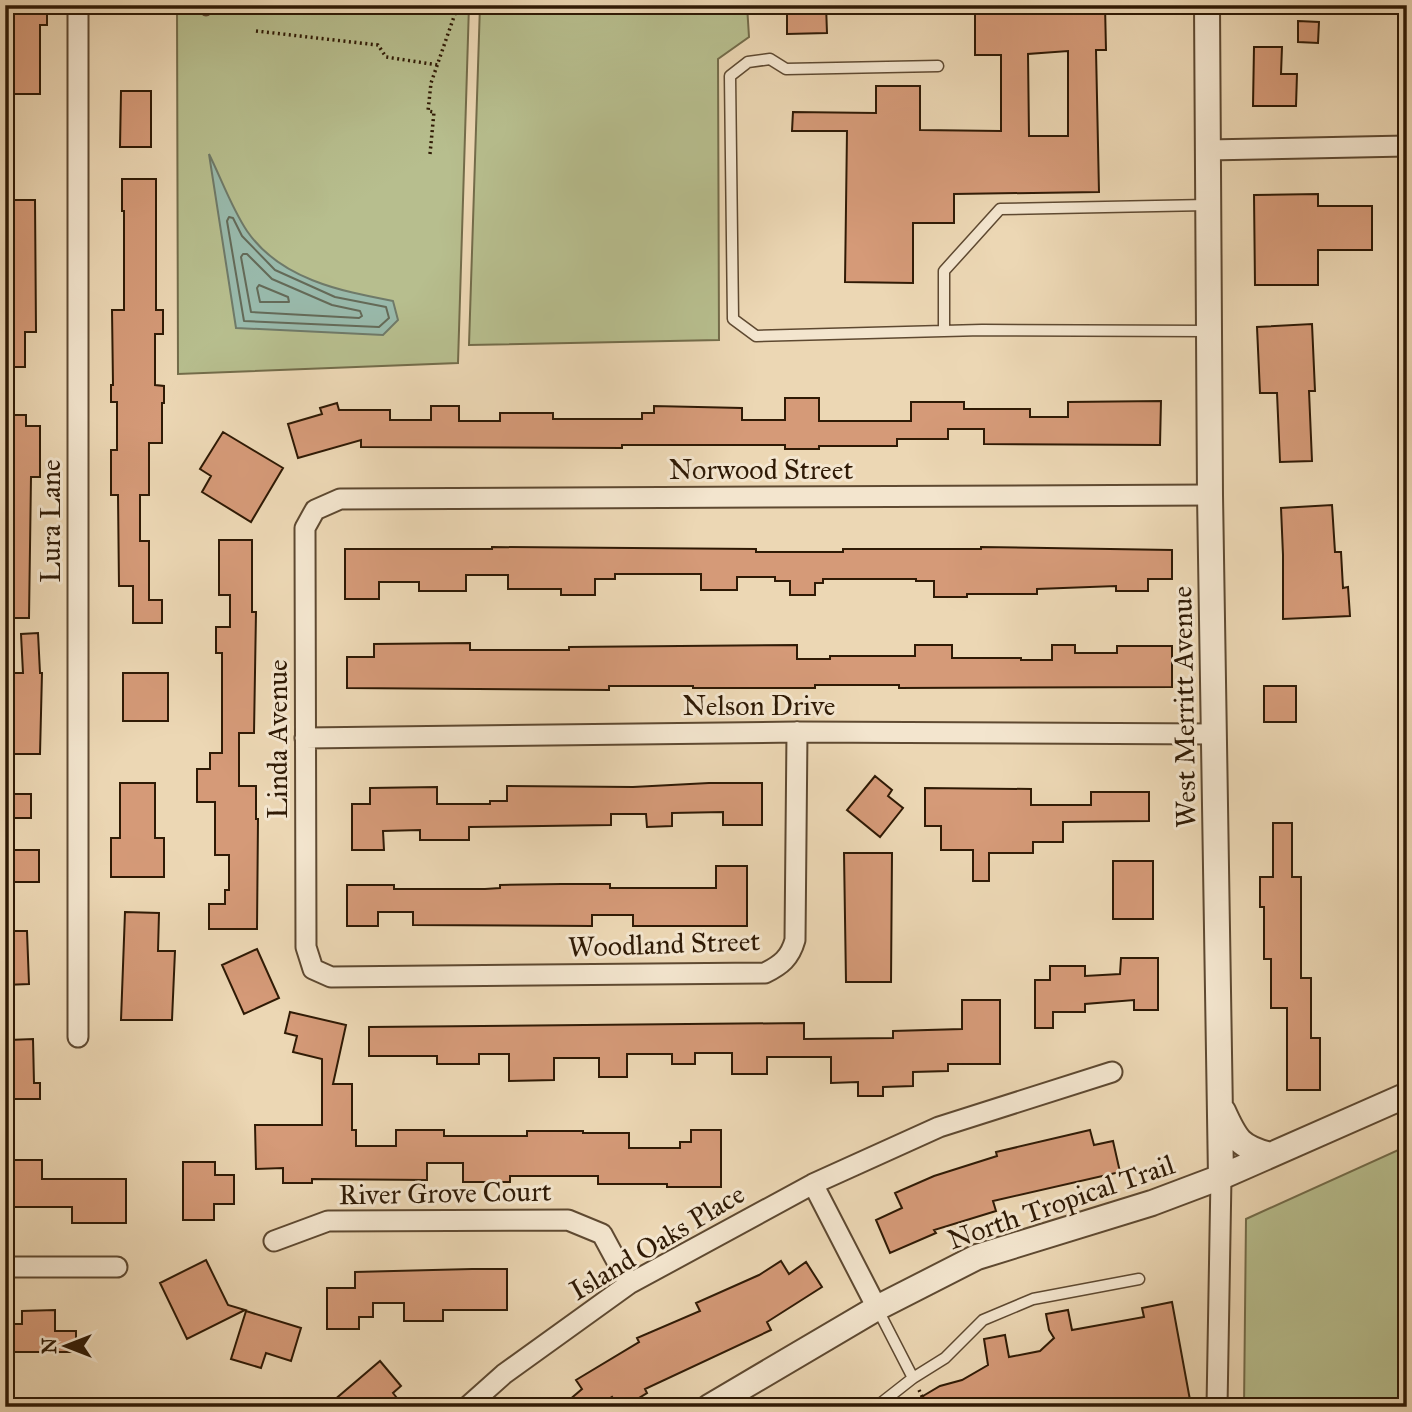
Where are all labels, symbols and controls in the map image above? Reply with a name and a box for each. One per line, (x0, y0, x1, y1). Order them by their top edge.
street label: Norwood Street (669, 452, 853, 487)
street label: Lura Lane (33, 459, 68, 583)
street label: West Merritt Avenue (1164, 586, 1204, 828)
street label: Linda Avenue (260, 659, 295, 819)
street label: Nelson Drive (683, 688, 836, 723)
street label: Woodland Street (567, 923, 761, 965)
street label: North Tropical Trail (943, 1147, 1179, 1257)
street label: River Grove Court (338, 1174, 552, 1212)
street label: Island Oaks Place (563, 1176, 751, 1308)
north arrow (32, 1310, 102, 1380)
text: N (38, 1338, 61, 1354)

